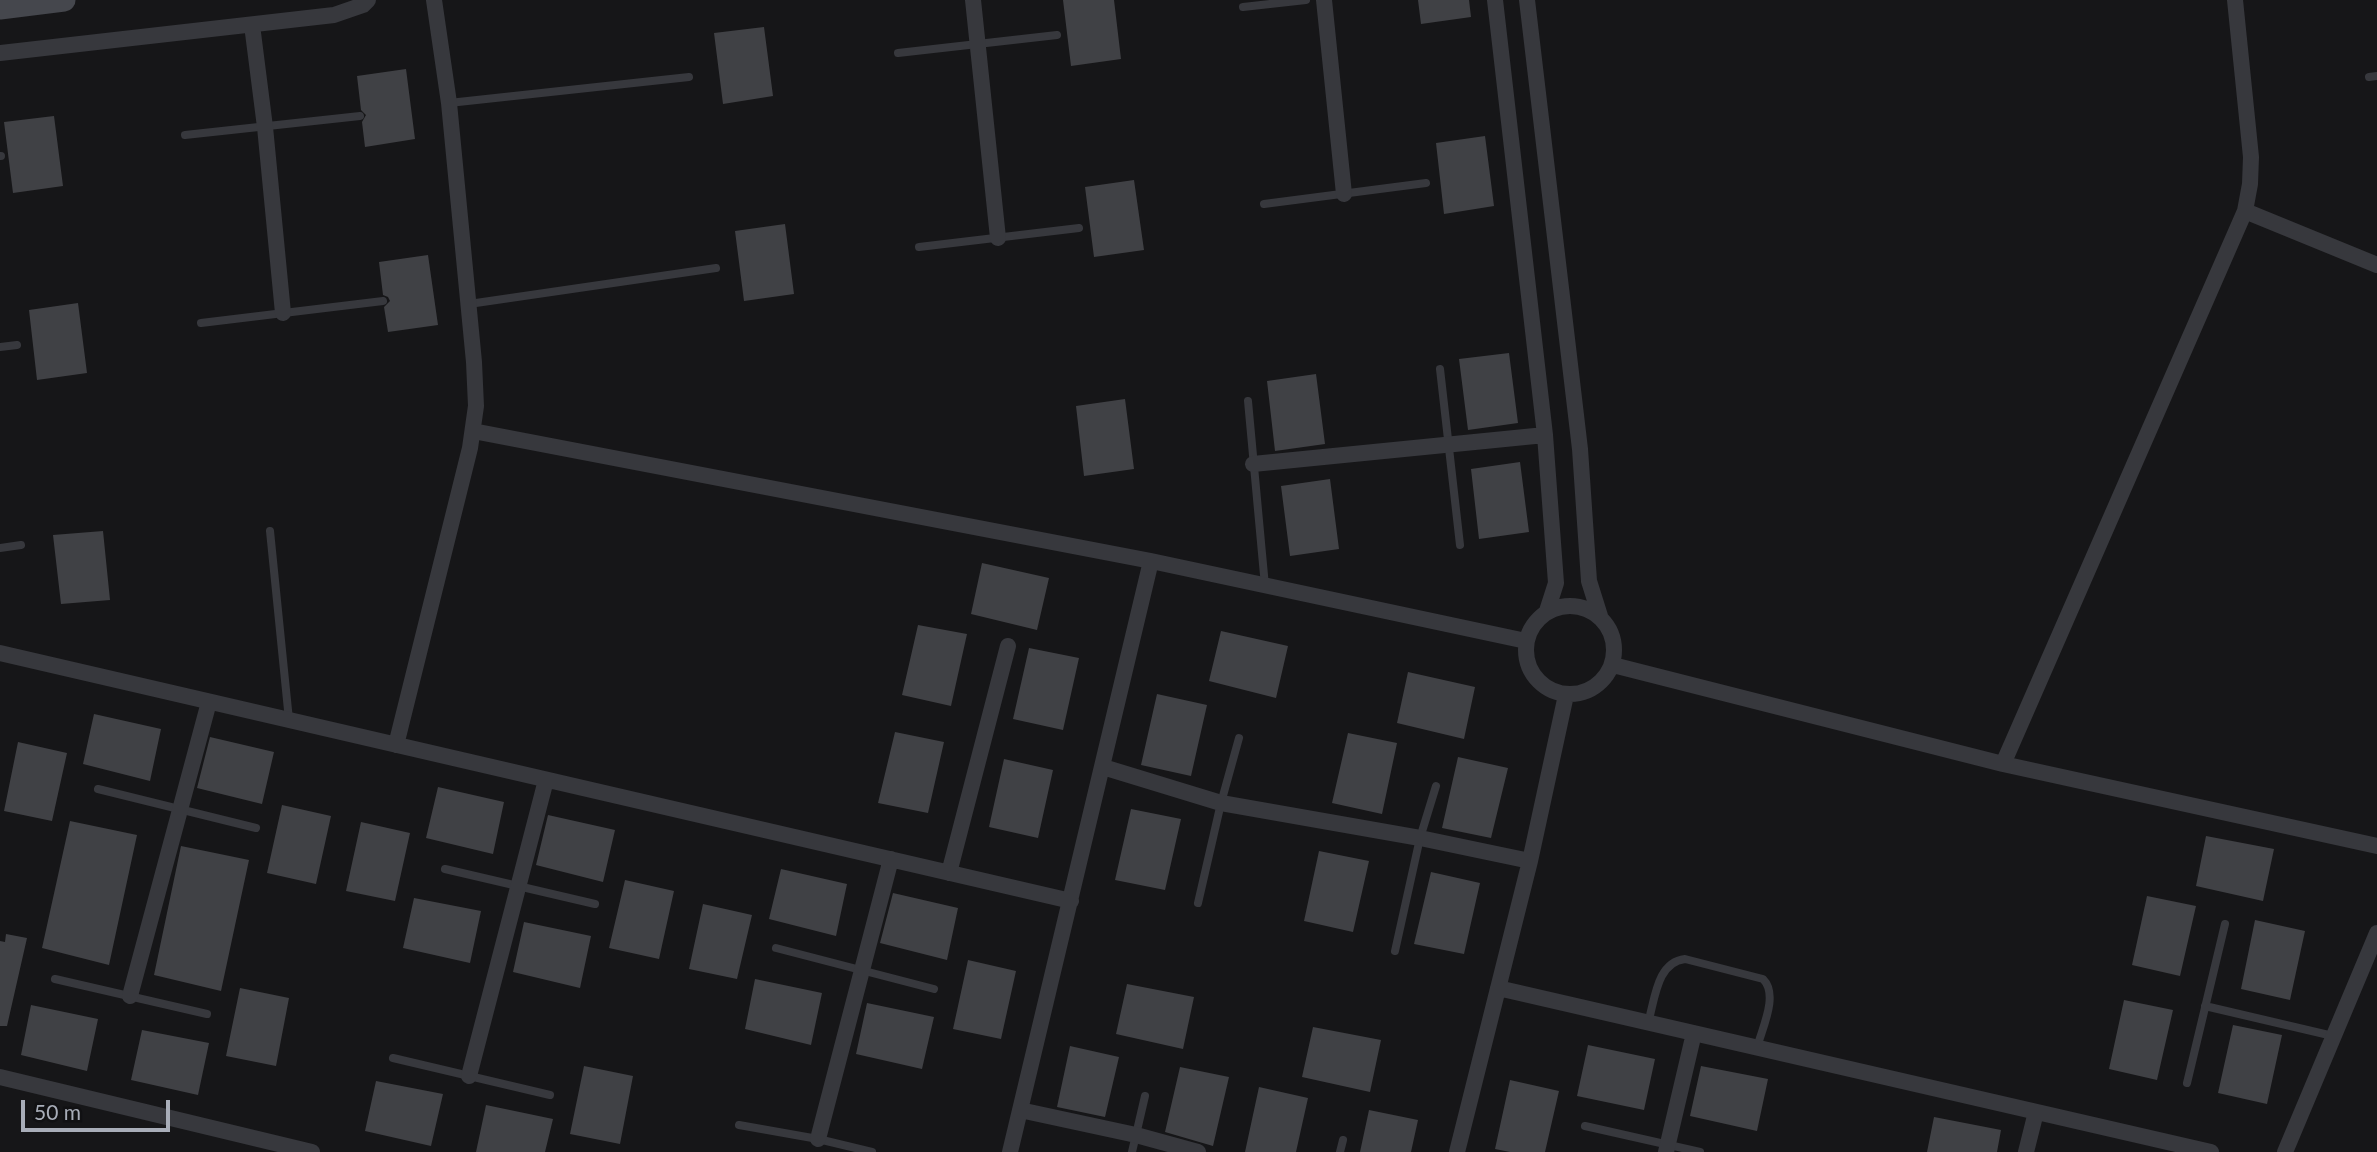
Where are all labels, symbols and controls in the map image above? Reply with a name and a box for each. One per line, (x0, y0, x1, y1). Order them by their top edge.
scale bar (24, 1086, 173, 1130)
text: 50 m (34, 1099, 81, 1124)

